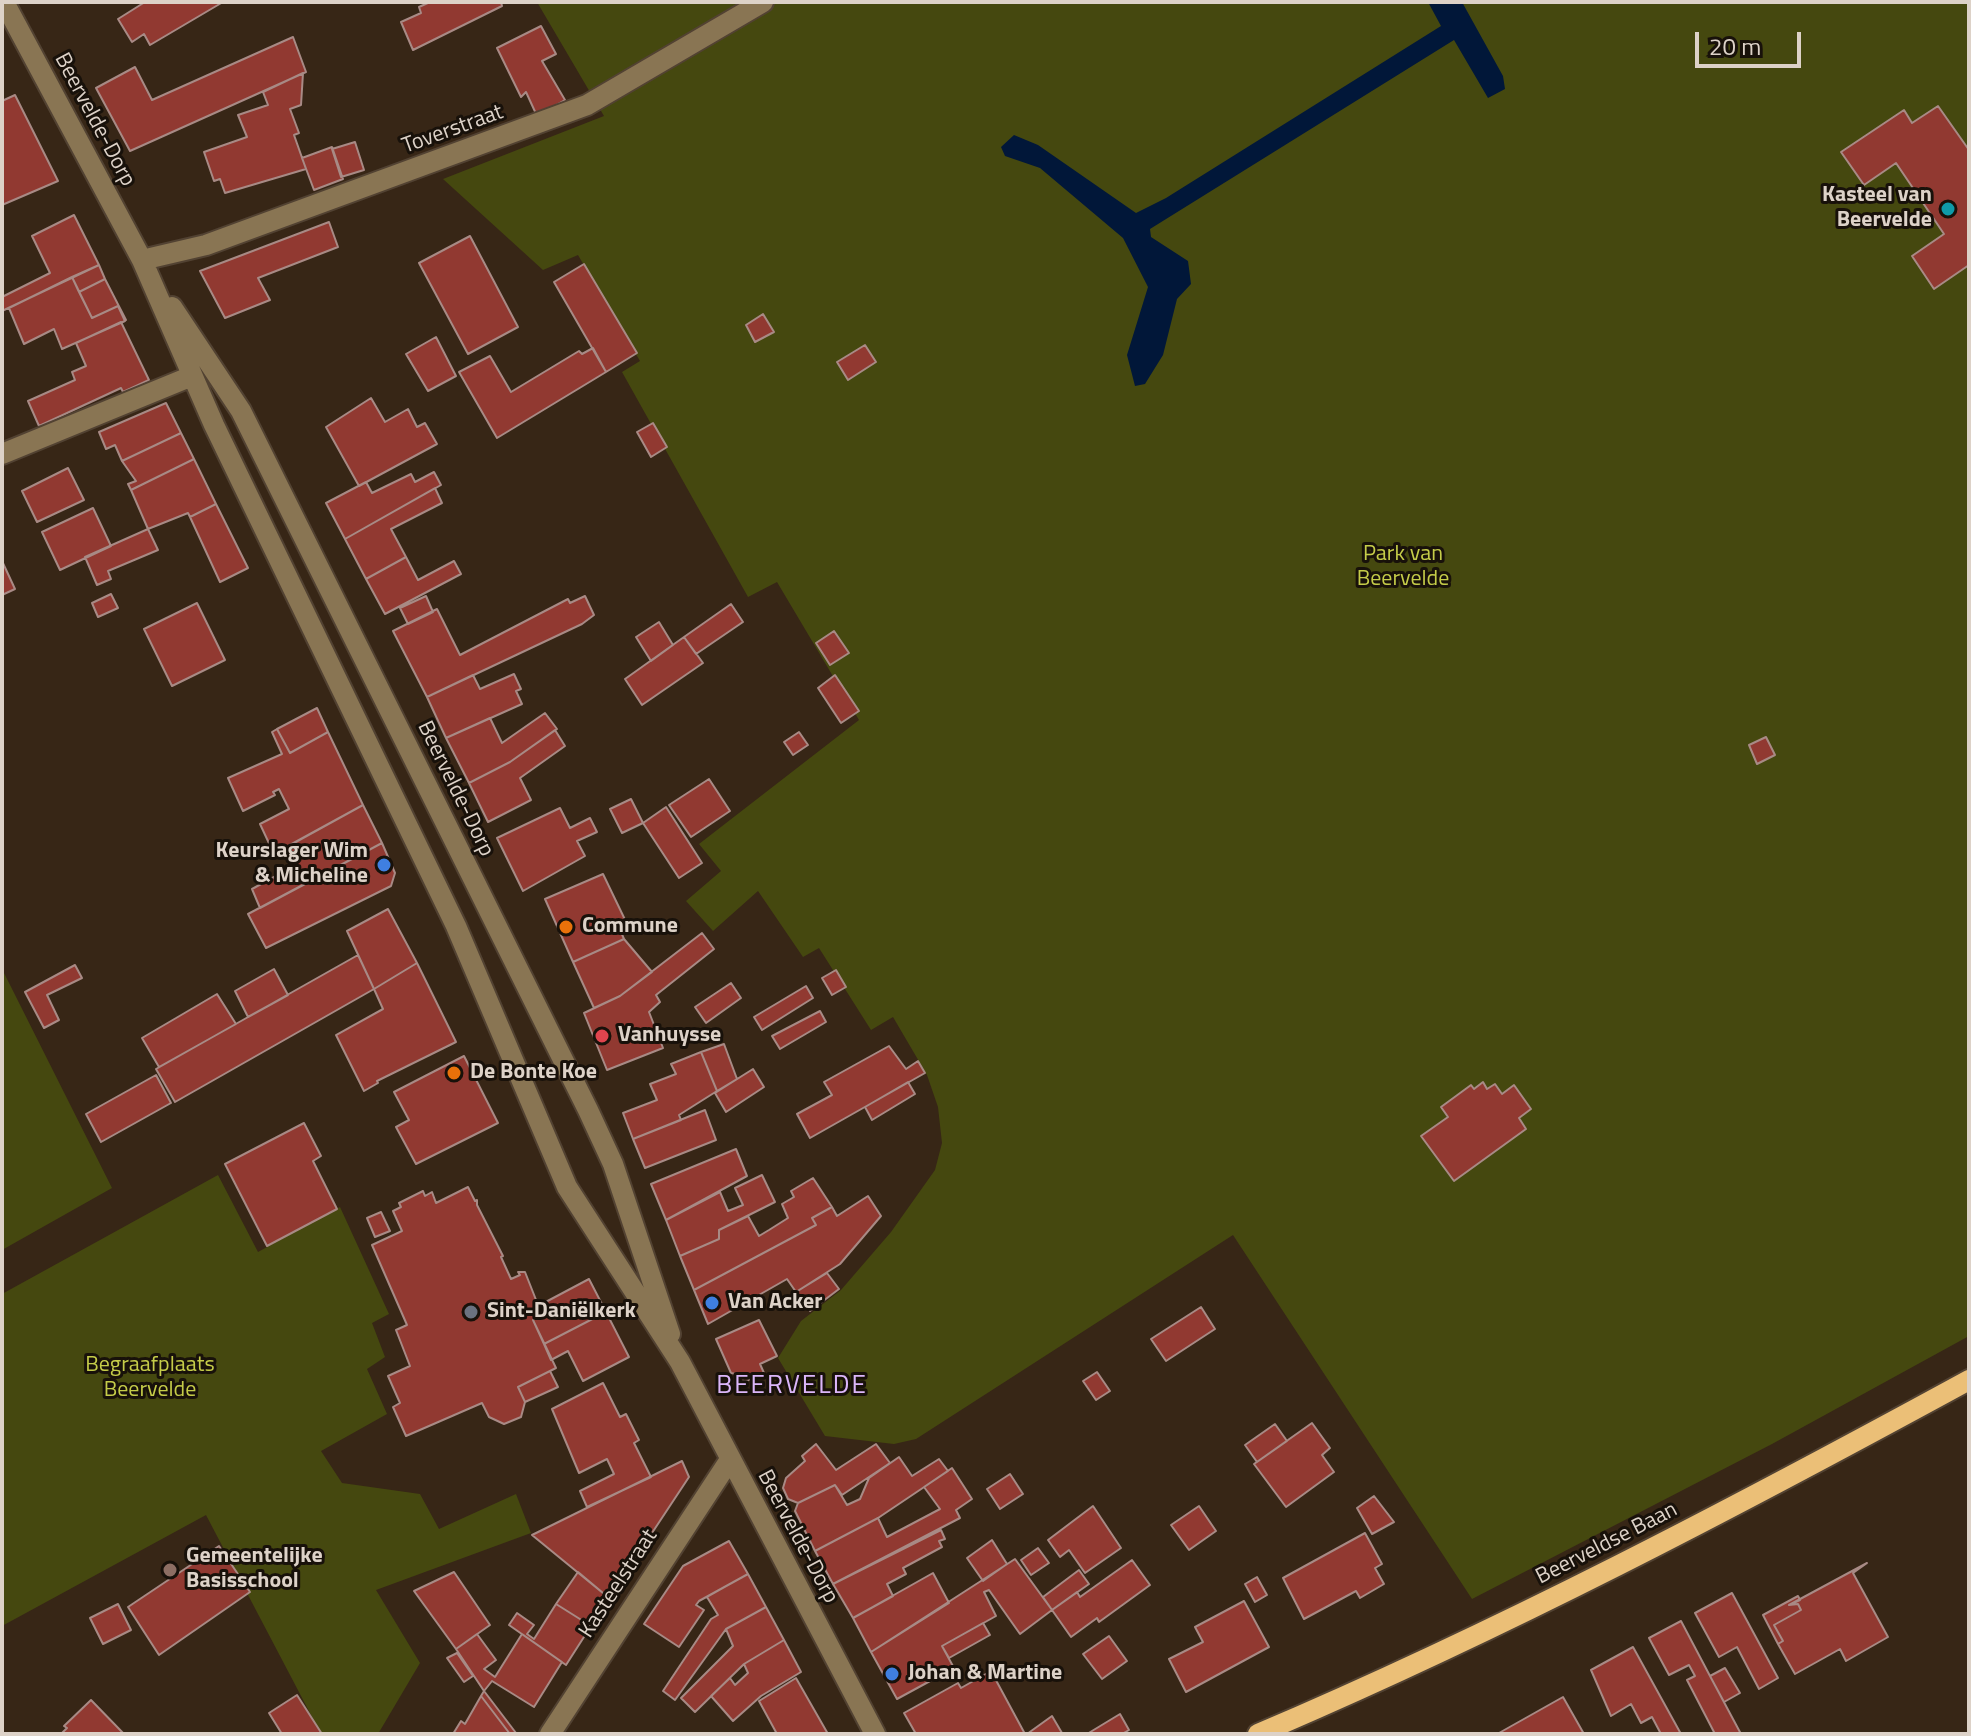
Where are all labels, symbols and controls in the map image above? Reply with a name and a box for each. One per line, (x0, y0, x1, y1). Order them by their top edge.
scale bar (1699, 16, 1805, 66)
text: 20 m (1709, 28, 1761, 64)
street label: Beervelde-Dorp (48, 49, 140, 191)
street label: Toverstraat (399, 100, 507, 160)
place label: Kasteel van Beervelde (1822, 183, 1932, 234)
marker: Kasteel van Beervelde (1939, 200, 1957, 218)
park label: Park van Beervelde (1357, 542, 1449, 594)
street label: Beervelde-Dorp (411, 717, 499, 861)
place label: Keurslager Wim & Micheline (216, 839, 368, 890)
marker: Keurslager Wim & Micheline (375, 856, 393, 874)
place label: Commune (582, 914, 678, 940)
marker: Commune (557, 918, 575, 936)
place label: Vanhuysse (618, 1023, 721, 1049)
marker: Vanhuysse (593, 1027, 611, 1045)
place label: De Bonte Koe (470, 1060, 597, 1086)
marker: De Bonte Koe (445, 1064, 463, 1082)
place label: Van Acker (728, 1290, 822, 1316)
marker: Van Acker (703, 1294, 721, 1312)
place label: Sint-Daniëlkerk (487, 1299, 636, 1325)
marker: Sint-Daniëlkerk (462, 1303, 480, 1321)
park label: Begraafplaats Beervelde (85, 1353, 215, 1404)
district label: BEERVELDE (716, 1371, 868, 1403)
street label: Beervelde-Dorp (751, 1466, 843, 1608)
street label: Beerveldse Baan (1532, 1497, 1682, 1591)
street label: Kasteelstraat (574, 1525, 664, 1643)
place label: Gemeentelijke Basisschool (186, 1544, 323, 1596)
marker: Gemeentelijke Basisschool (161, 1561, 179, 1579)
place label: Johan & Martine (908, 1661, 1062, 1687)
marker: Johan & Martine (883, 1665, 901, 1683)

